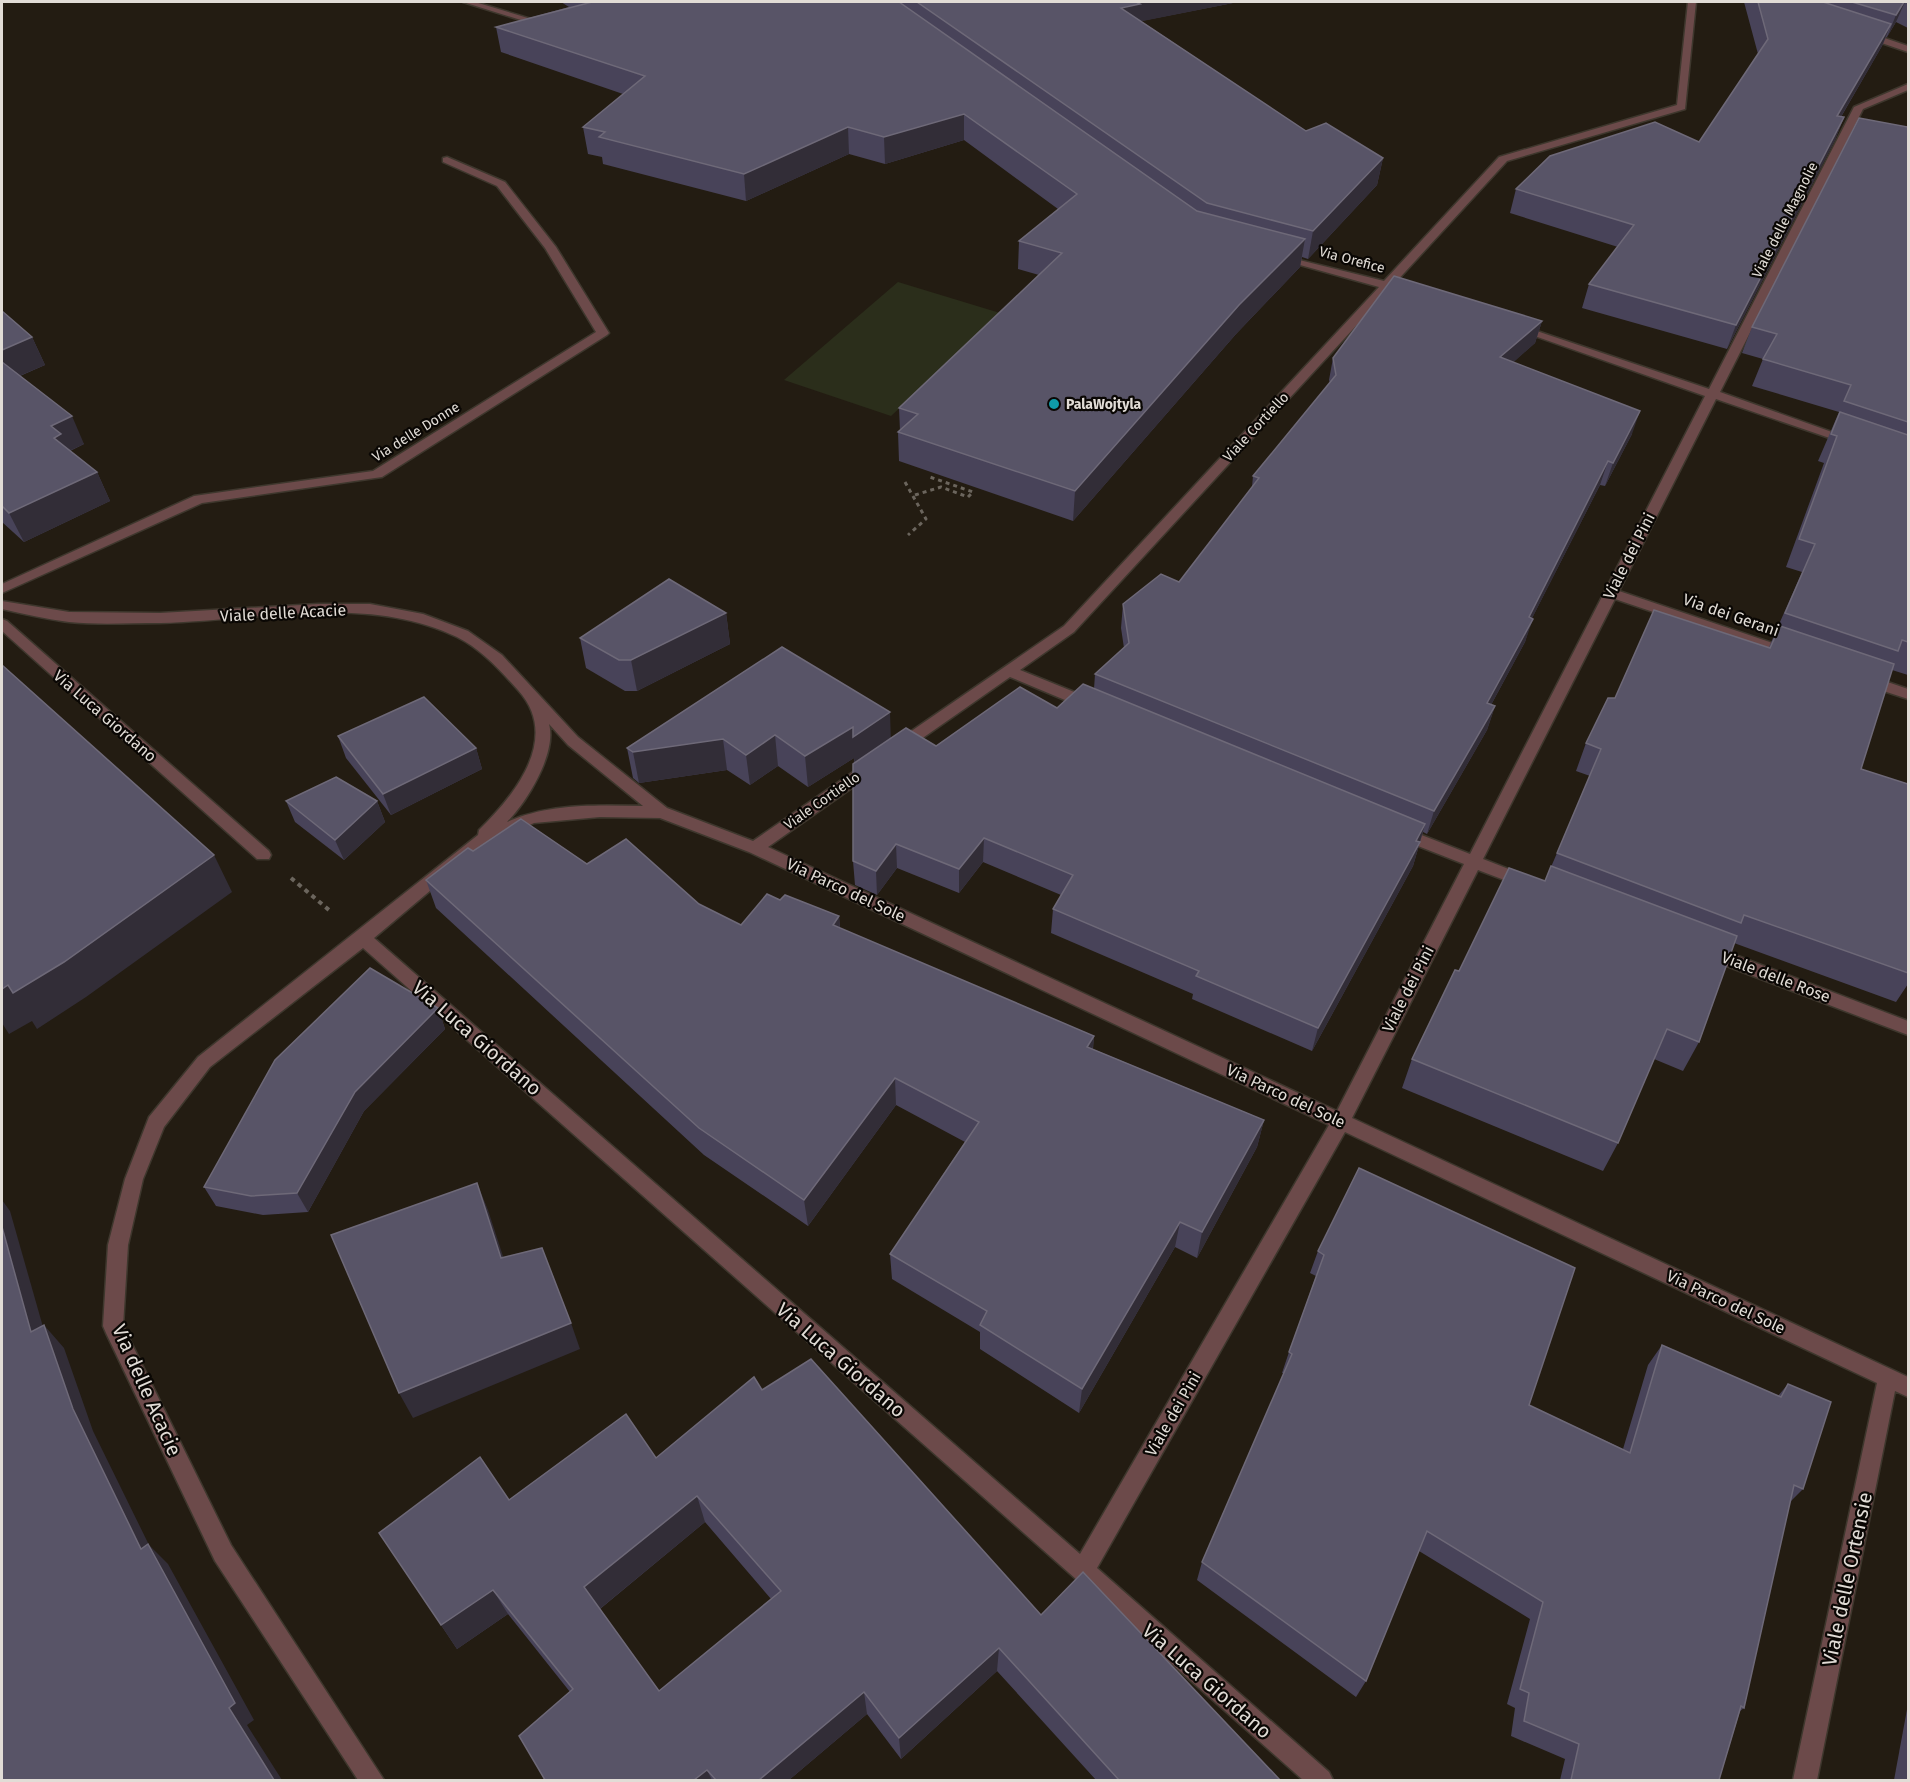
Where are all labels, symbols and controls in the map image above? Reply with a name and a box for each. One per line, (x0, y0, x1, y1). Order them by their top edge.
street label: Viale delle Magnolie (1748, 159, 1822, 281)
street label: Via Orefice (1317, 243, 1387, 277)
street label: Viale Cortiello (1220, 389, 1292, 465)
place label: PalaWojtyla (1066, 396, 1141, 413)
marker: PalaWojtyla (1047, 397, 1061, 411)
street label: Via delle Donne (369, 398, 463, 466)
street label: Viale dei Pini (1599, 510, 1659, 602)
street label: Via dei Gerani (1680, 590, 1782, 640)
street label: Viale delle Acacie (219, 600, 347, 626)
street label: Via Luca Giordano (50, 666, 160, 766)
street label: Viale Cortiello (781, 769, 863, 833)
street label: Via Parco del Sole (784, 854, 908, 926)
street label: Viale dei Pini (1378, 943, 1438, 1035)
street label: Viale delle Rose (1719, 948, 1833, 1006)
street label: Via Luca Giordano (408, 975, 546, 1101)
street label: Via Parco del Sole (1224, 1060, 1348, 1132)
street label: Via Parco del Sole (1664, 1266, 1788, 1338)
street label: Via Luca Giordano (772, 1297, 910, 1423)
street label: Via delle Acacie (107, 1321, 187, 1459)
street label: Viale dei Pini (1141, 1368, 1205, 1460)
street label: Viale delle Ortensie (1817, 1490, 1877, 1668)
street label: Via Luca Giordano (1138, 1618, 1276, 1744)

